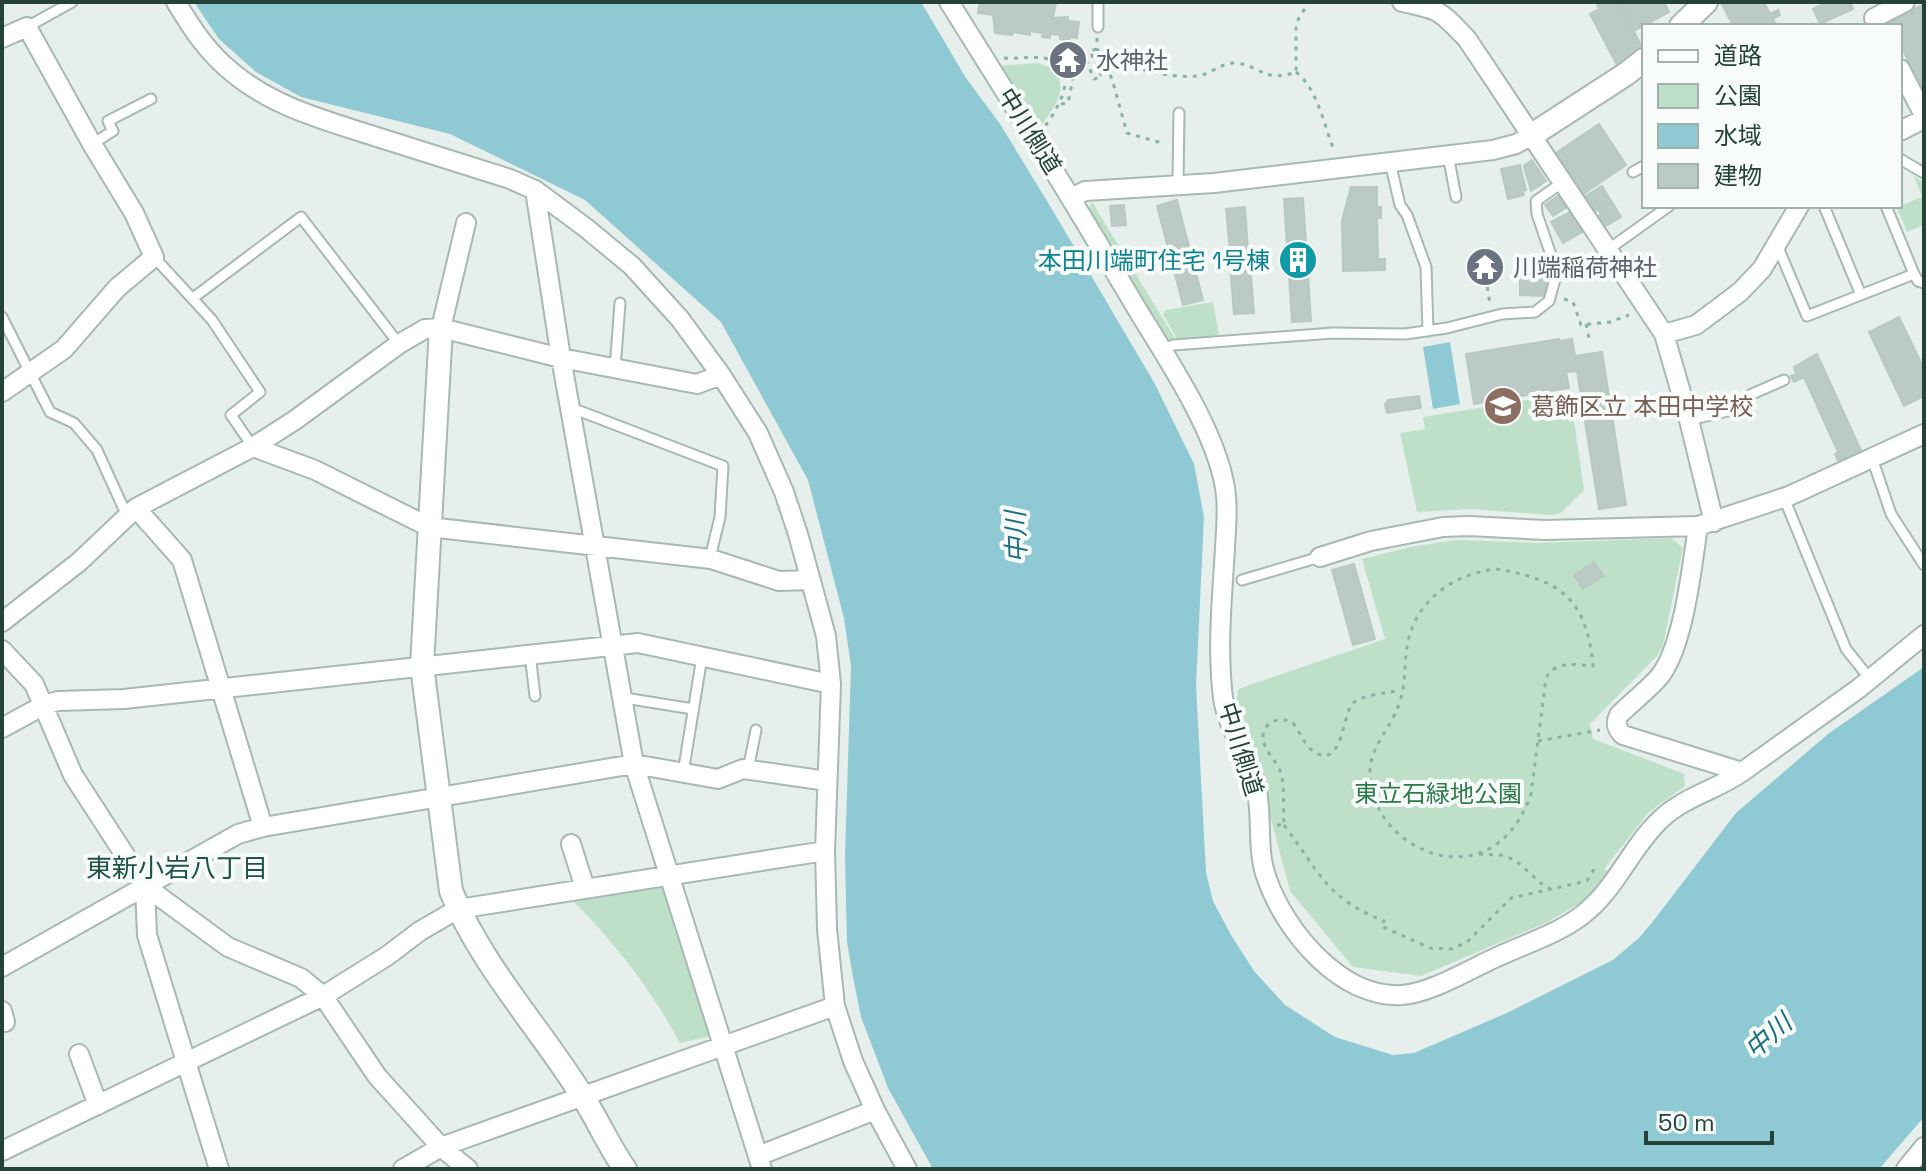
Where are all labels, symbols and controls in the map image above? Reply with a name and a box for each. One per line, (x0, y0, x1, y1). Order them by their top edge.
legend (1642, 24, 1902, 208)
temple icon: 水神社 (1047, 39, 1089, 81)
text: 道路 (1714, 40, 1762, 71)
place label: 水神社 (1096, 45, 1168, 76)
text: 公園 (1714, 80, 1762, 111)
street label: 中川側道 (991, 82, 1069, 180)
text: 水域 (1714, 120, 1762, 151)
text: 建物 (1714, 160, 1762, 191)
building icon: 本田川端町住宅 1号棟 (1277, 239, 1319, 281)
place label: 本田川端町住宅 1号棟 (1038, 245, 1270, 276)
temple icon: 川端稲荷神社 (1464, 246, 1506, 288)
place label: 川端稲荷神社 (1513, 252, 1657, 283)
school or university icon: 葛飾区立 本田中学校 (1482, 385, 1524, 427)
place label: 葛飾区立 本田中学校 (1531, 391, 1753, 422)
water label: 中川 (998, 507, 1034, 564)
street label: 中川側道 (1212, 699, 1270, 799)
park label: 東立石緑地公園 (1354, 778, 1522, 809)
district label: 東新小岩八丁目 (86, 851, 268, 885)
water label: 中川 (1737, 1004, 1801, 1066)
scale bar (1646, 1095, 1772, 1145)
text: 50 m (1658, 1107, 1715, 1138)

